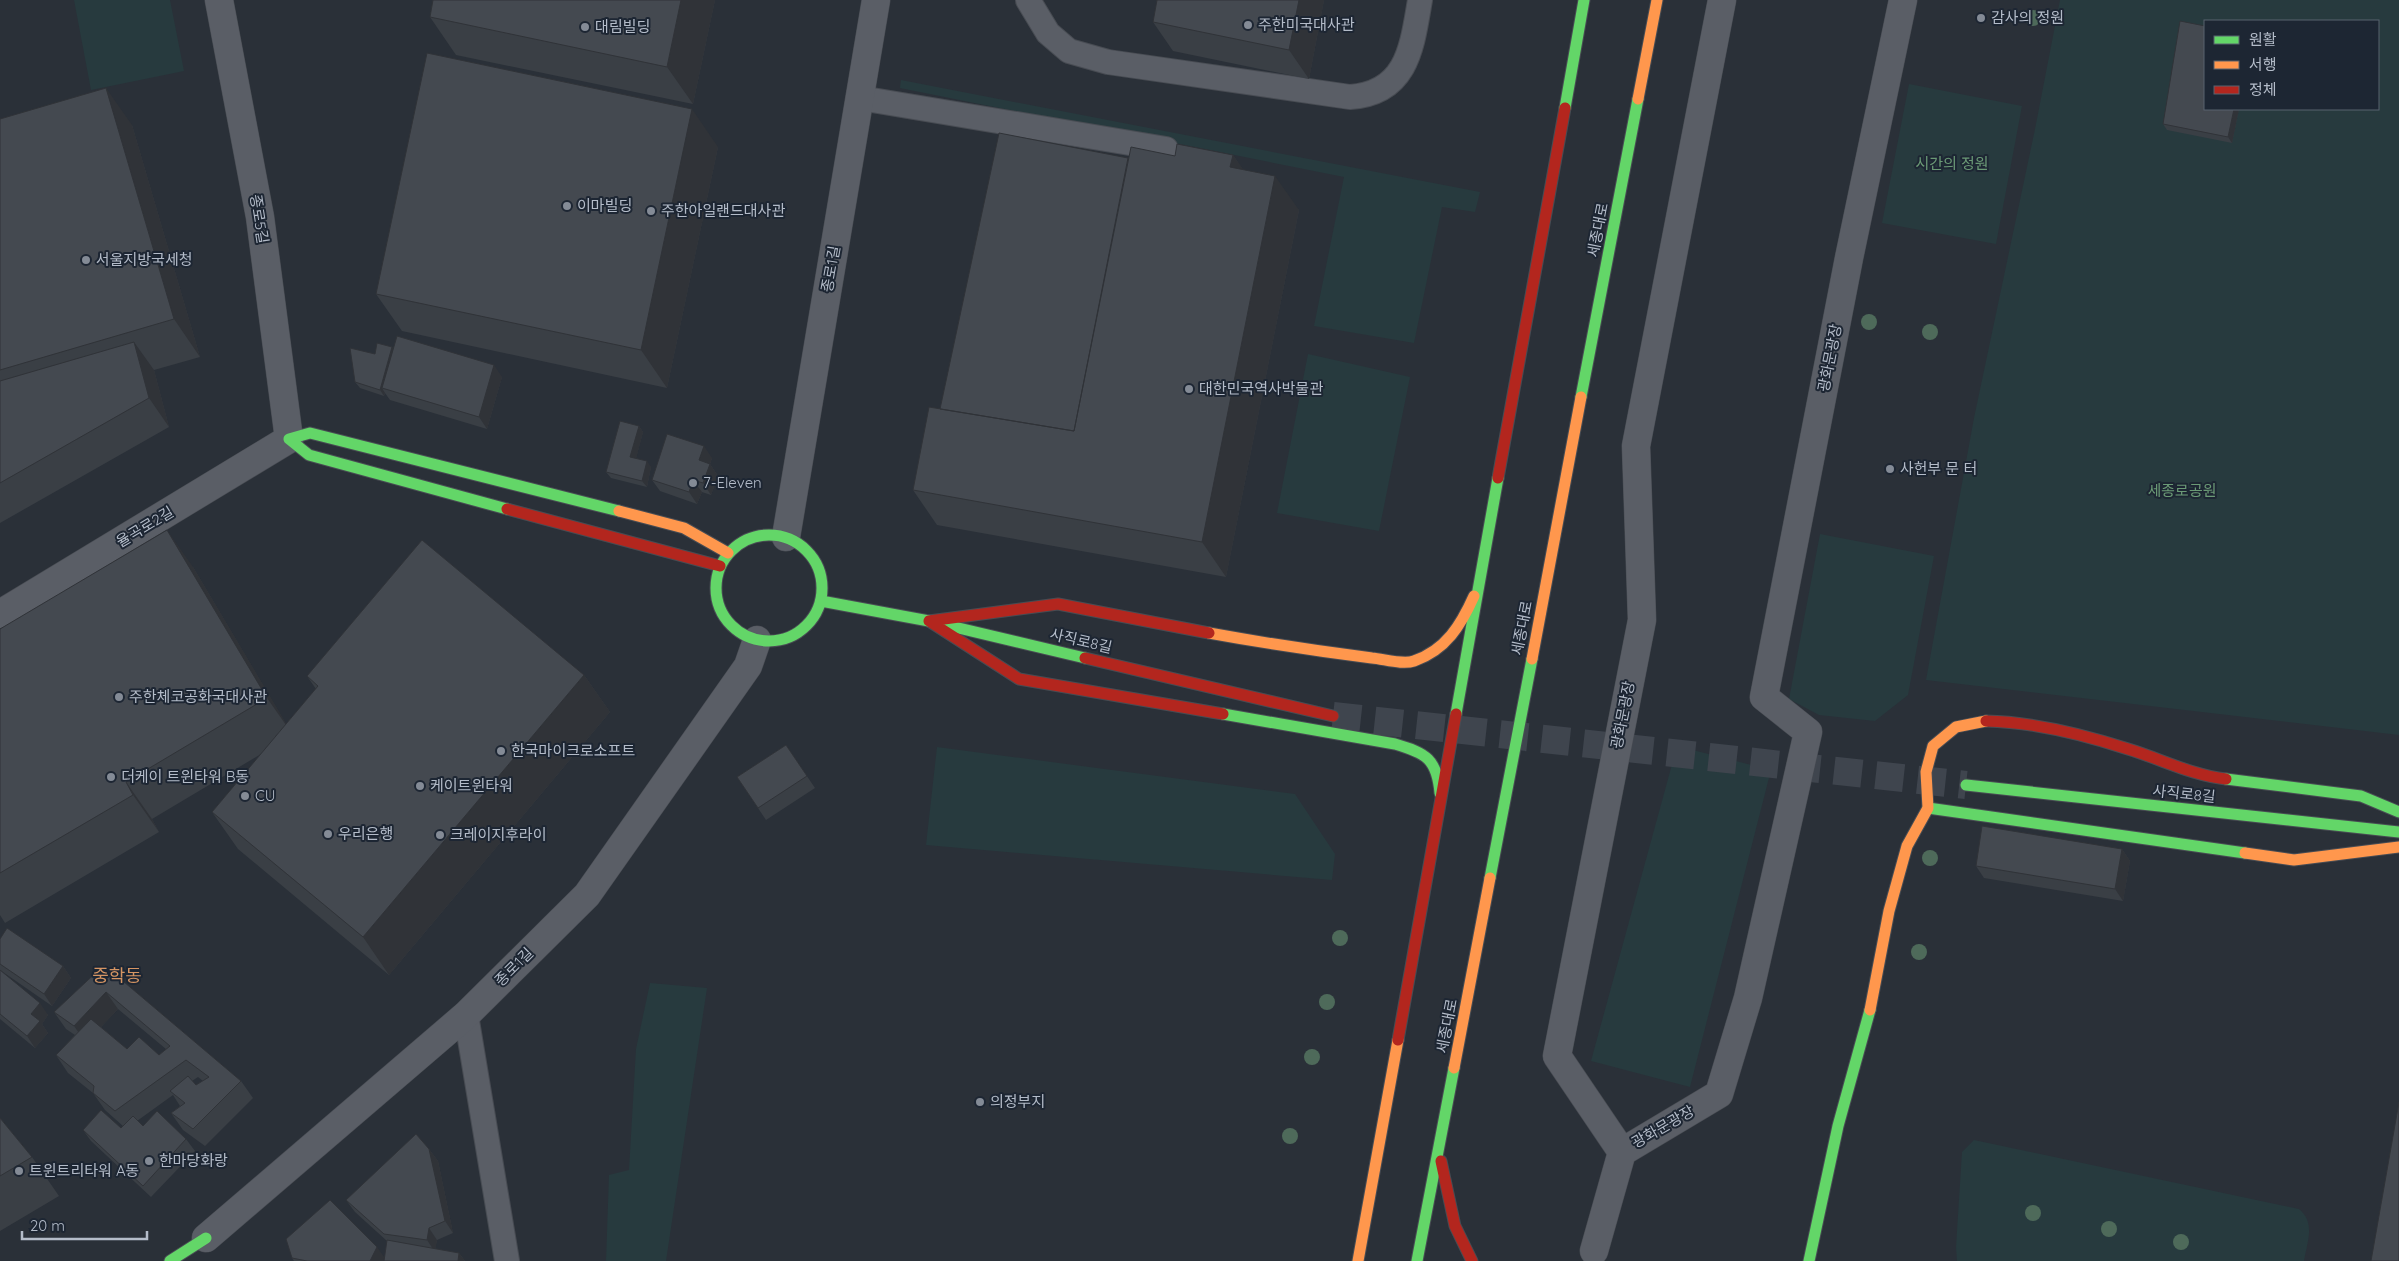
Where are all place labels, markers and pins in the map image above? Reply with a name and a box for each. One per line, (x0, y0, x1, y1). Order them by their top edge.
place label: 감사의 정원 (1991, 8, 2064, 27)
marker: 감사의 정원 (1975, 12, 1987, 24)
place label: 주한미국대사관 (1258, 15, 1355, 34)
place label: 대림빌딩 (595, 17, 650, 36)
marker: 주한미국대사관 (1242, 19, 1254, 31)
marker: 대림빌딩 (579, 21, 591, 33)
place label: 이마빌딩 (577, 196, 632, 215)
marker: 이마빌딩 (561, 200, 573, 212)
place label: 주한아일랜드대사관 (661, 201, 785, 220)
marker: 주한아일랜드대사관 (645, 205, 657, 217)
place label: 서울지방국세청 (96, 250, 193, 269)
marker: 서울지방국세청 (80, 254, 92, 266)
place label: 대한민국역사박물관 (1199, 379, 1323, 398)
marker: 대한민국역사박물관 (1183, 383, 1195, 395)
place label: 사헌부 문 터 (1900, 459, 1977, 478)
marker: 사헌부 문 터 (1884, 463, 1896, 475)
place label: 7-Eleven (703, 473, 762, 492)
marker: 7-Eleven (687, 477, 699, 489)
place label: 주한체코공화국대사관 (129, 687, 267, 706)
marker: 주한체코공화국대사관 (113, 691, 125, 703)
place label: 한국마이크로소프트 (511, 741, 635, 760)
marker: 한국마이크로소프트 (495, 745, 507, 757)
place label: 더케이 트윈타워 B동 (121, 767, 249, 786)
marker: 더케이 트윈타워 B동 (105, 771, 117, 783)
place label: 케이트윈타워 (430, 776, 513, 795)
marker: 케이트윈타워 (414, 780, 426, 792)
place label: CU (255, 786, 276, 805)
marker: CU (239, 790, 251, 802)
place label: 우리은행 (338, 824, 393, 843)
place label: 크레이지후라이 (450, 825, 547, 844)
marker: 우리은행 (322, 828, 334, 840)
marker: 크레이지후라이 (434, 829, 446, 841)
place label: 의정부지 (990, 1092, 1045, 1111)
marker: 의정부지 (974, 1096, 986, 1108)
place label: 한마당화랑 (159, 1151, 228, 1170)
marker: 한마당화랑 (143, 1155, 155, 1167)
place label: 트윈트리타워 A동 (29, 1161, 139, 1180)
marker: 트윈트리타워 A동 (13, 1165, 25, 1177)

